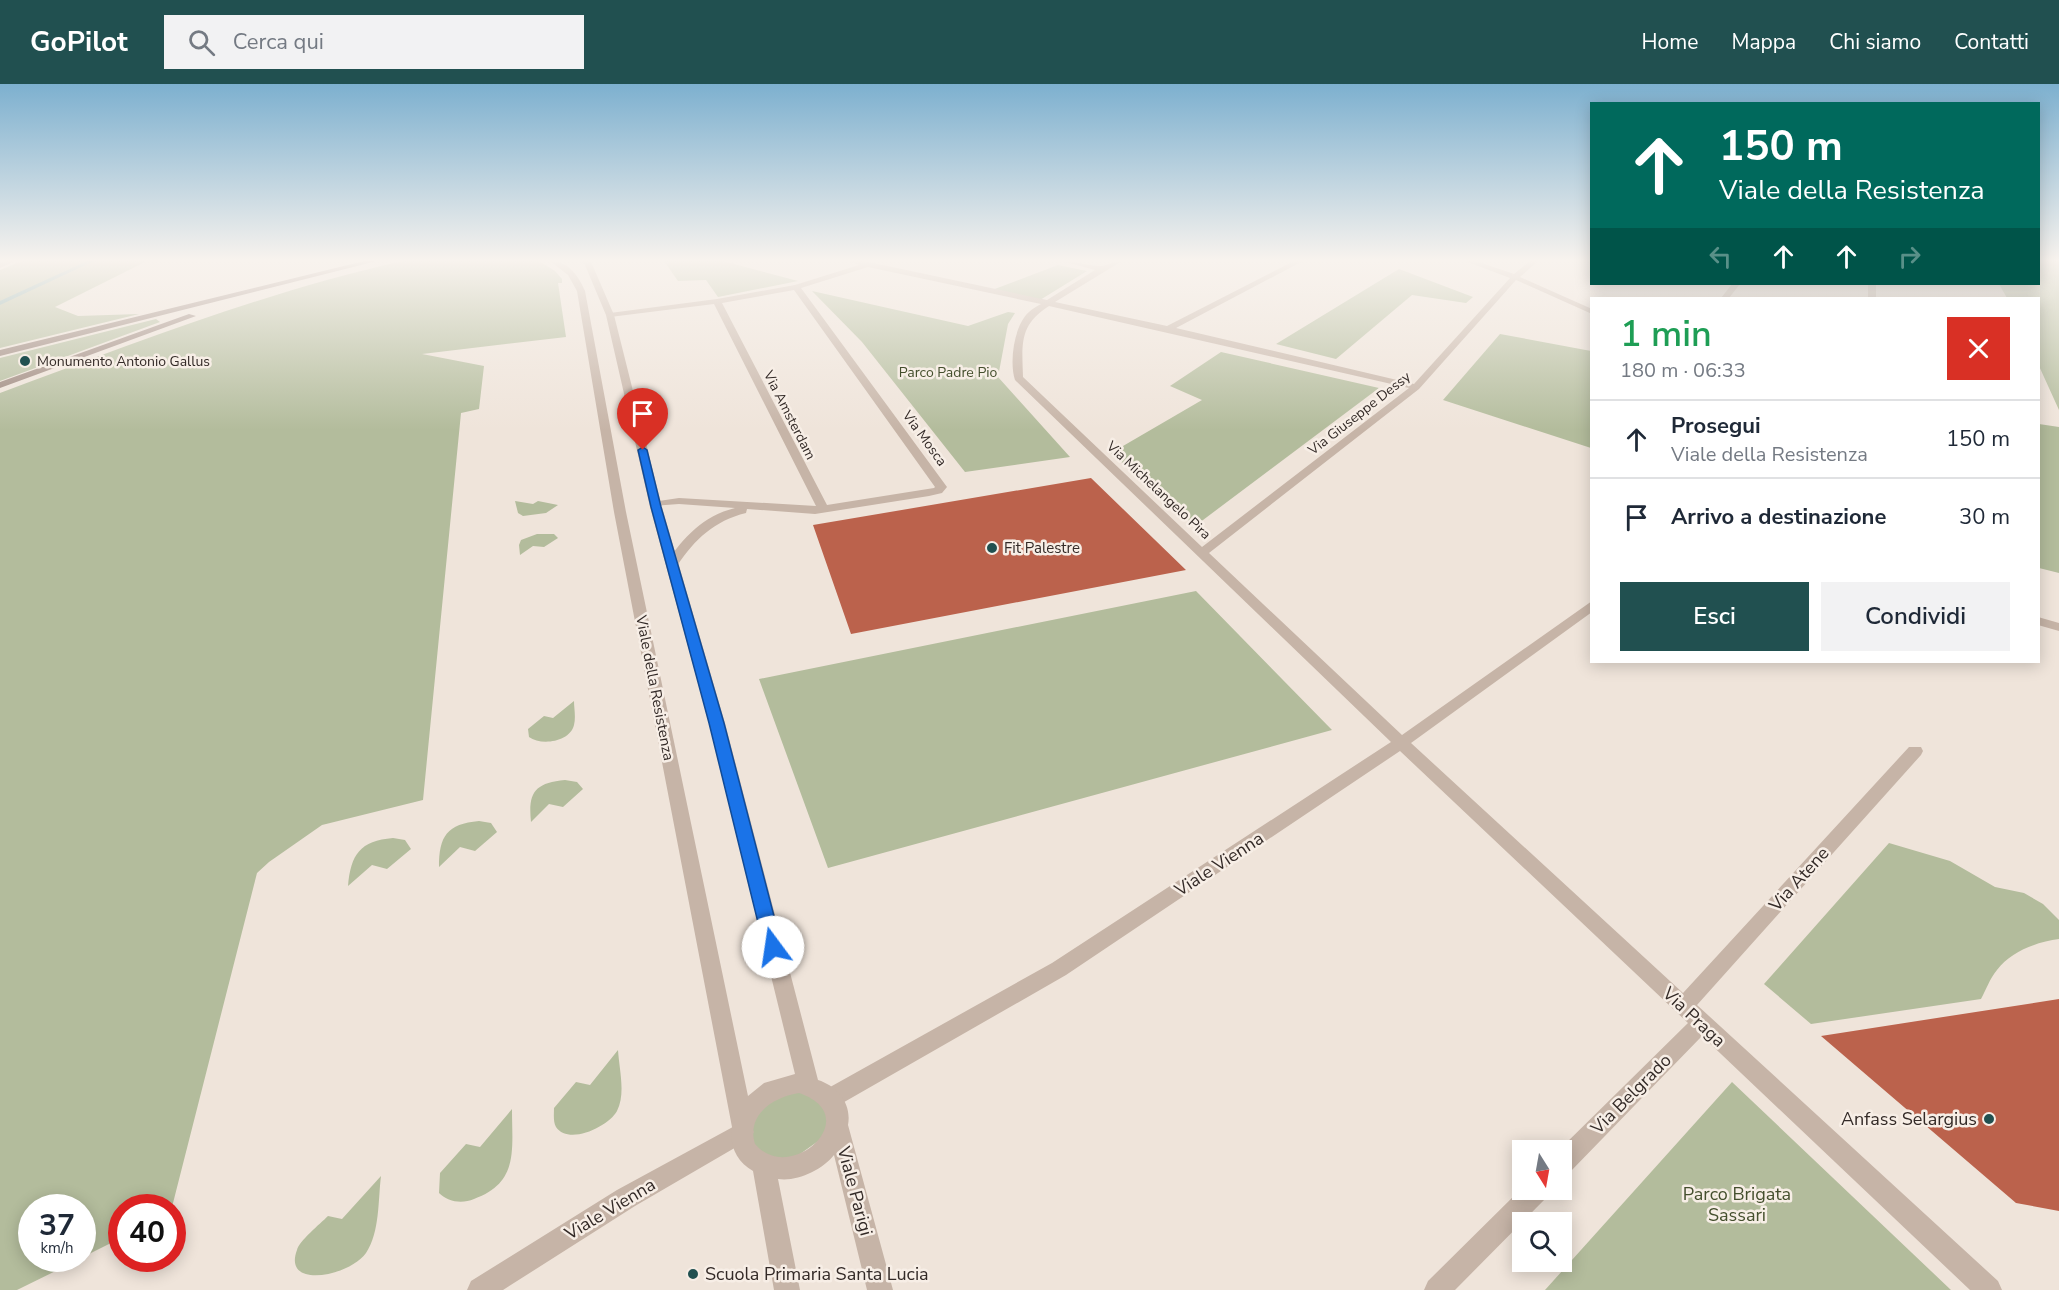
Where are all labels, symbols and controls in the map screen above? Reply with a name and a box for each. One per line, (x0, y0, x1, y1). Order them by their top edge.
search box (164, 15, 584, 69)
text: GoPilot (30, 23, 128, 61)
icon: search (185, 26, 218, 59)
text: Cerca qui (233, 27, 324, 57)
text: Home (1642, 28, 1698, 56)
text: Mappa (1731, 28, 1796, 56)
text: Chi siamo (1829, 28, 1921, 56)
text: Contatti (1954, 28, 2029, 56)
text: 150 m (1719, 118, 1843, 175)
icon: ahead (1620, 126, 1698, 204)
text: Viale della Resistenza (1719, 172, 1985, 209)
icon: left (1704, 240, 1737, 273)
icon: ahead (1767, 240, 1800, 273)
icon: ahead (1830, 240, 1863, 273)
icon: right (1893, 240, 1926, 273)
text: 1 min (1620, 310, 1712, 359)
button: close (1947, 317, 2010, 380)
place label: Monumento Antonio Gallus (37, 352, 210, 371)
marker: Monumento Antonio Gallus (18, 354, 32, 368)
text: 180 m · 06:33 (1620, 357, 1746, 384)
park label: Parco Padre Pio (899, 363, 997, 382)
street label: Via Amsterdam (758, 367, 820, 463)
street label: Via Giuseppe Dessy (1303, 367, 1415, 460)
pin (617, 388, 668, 450)
icon: arrive (626, 397, 659, 430)
street label: Via Mosca (897, 406, 951, 470)
text: Prosegui (1671, 411, 1761, 441)
icon: ahead (1620, 423, 1653, 456)
text: 150 m (1946, 424, 2010, 454)
street label: Via Michelangelo Pira (1102, 436, 1215, 544)
text: Viale della Resistenza (1671, 441, 1868, 468)
icon: arrive (1620, 501, 1653, 534)
text: Arrivo a destinazione (1671, 502, 1886, 532)
text: 30 m (1959, 502, 2010, 532)
place label: Fit Palestre (1004, 538, 1080, 558)
marker: Fit Palestre (985, 541, 999, 555)
button: Esci (1620, 582, 1809, 651)
button: Condividi (1821, 582, 2010, 651)
street label: Viale della Resistenza (631, 613, 679, 762)
street label: Viale Vienna (1169, 826, 1268, 902)
street label: Via Atene (1763, 842, 1834, 917)
position arrow (741, 915, 805, 979)
street label: Via Praga (1657, 981, 1731, 1052)
street label: Via Belgrado (1585, 1049, 1676, 1140)
place label: Anfass Selargius (1841, 1107, 1977, 1131)
marker: Anfass Selargius (1982, 1112, 1996, 1126)
north arrow (1512, 1140, 1572, 1200)
map controls (1512, 1140, 1572, 1272)
street label: Viale Parigi (831, 1143, 878, 1238)
street label: Viale Vienna (559, 1173, 660, 1246)
park label: Parco Brigata Sassari (1683, 1182, 1791, 1227)
speed limit sign: 40 (108, 1194, 186, 1272)
text: 37 (39, 1205, 75, 1246)
button: search (1512, 1212, 1572, 1272)
text: km/h (40, 1238, 74, 1258)
place label: Scuola Primaria Santa Lucia (705, 1262, 929, 1286)
marker: Scuola Primaria Santa Lucia (686, 1267, 700, 1281)

